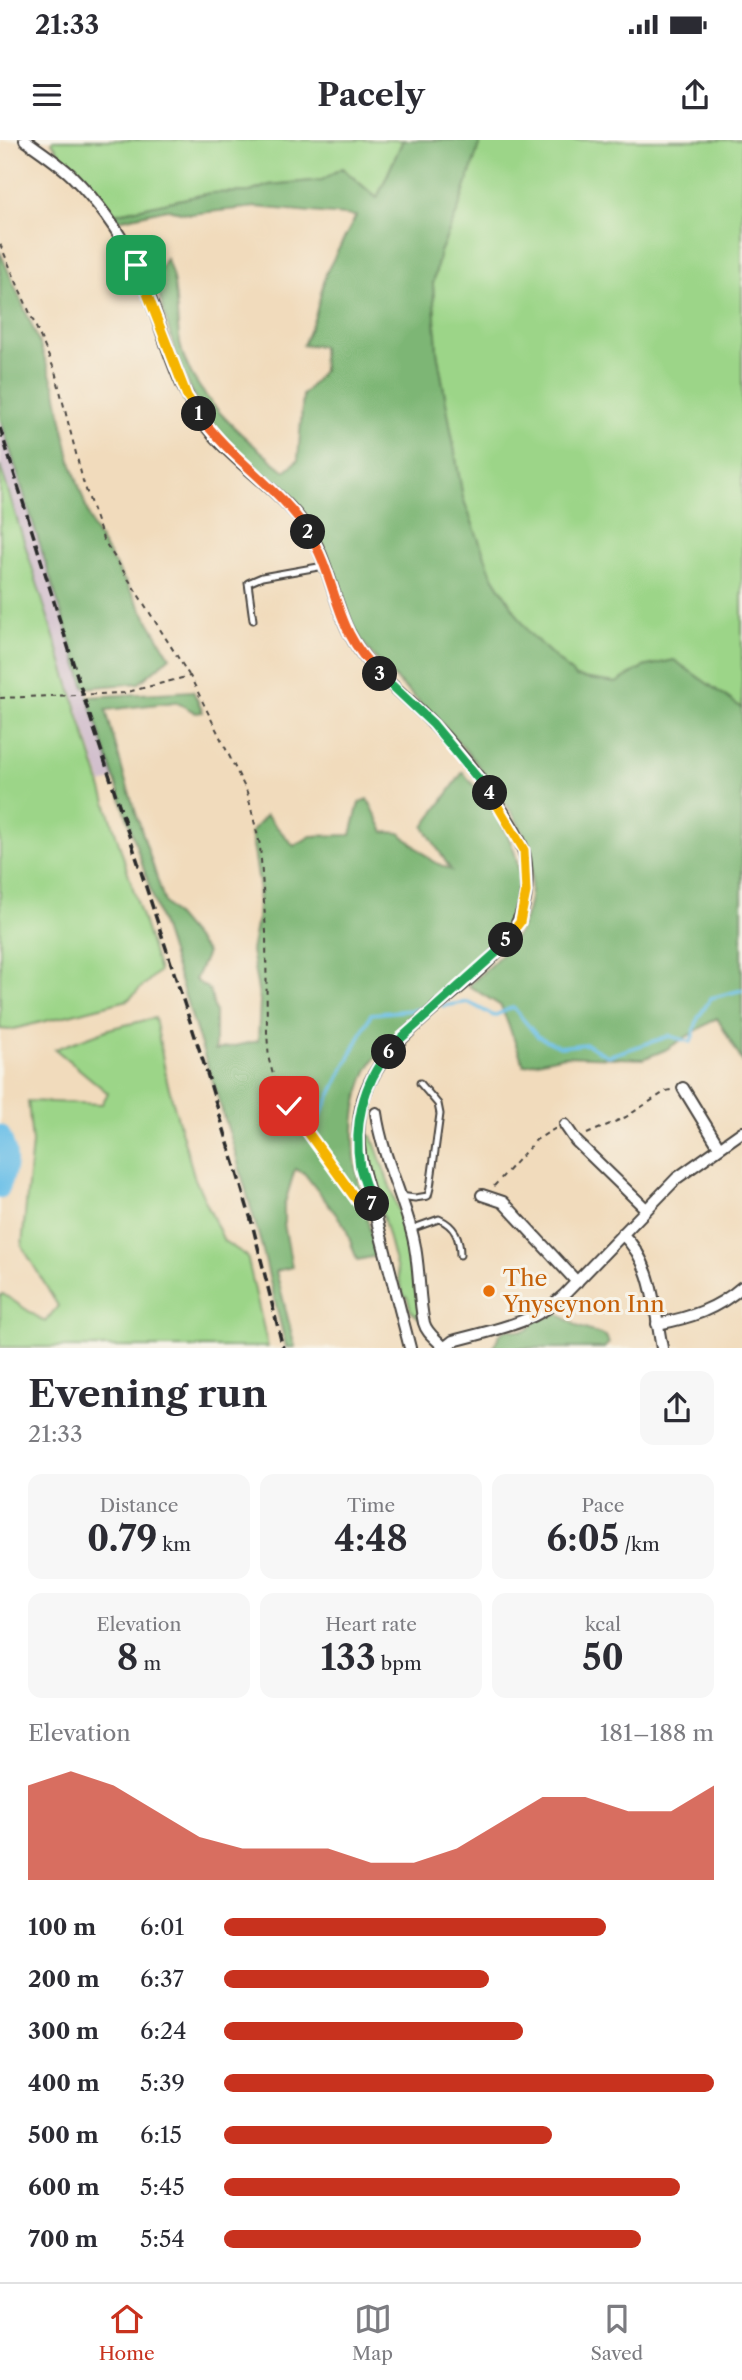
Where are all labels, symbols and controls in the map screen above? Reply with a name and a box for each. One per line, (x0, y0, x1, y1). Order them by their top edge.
text: 21:33 (35, 9, 99, 41)
text: Pacely (317, 75, 425, 114)
icon: menu (28, 76, 66, 114)
icon: share (676, 76, 714, 114)
pin (106, 235, 166, 295)
icon: arrive (117, 246, 155, 284)
pin: 1 (182, 396, 216, 432)
text: 1 (194, 402, 203, 425)
pin: 2 (290, 514, 326, 550)
text: 2 (302, 520, 313, 543)
pin: 3 (362, 656, 398, 692)
text: 3 (374, 662, 385, 685)
pin: 4 (472, 776, 508, 810)
text: 4 (484, 781, 495, 804)
pin: 5 (489, 922, 524, 958)
text: 5 (500, 928, 511, 951)
pin: 6 (372, 1034, 406, 1070)
text: 6 (383, 1040, 394, 1063)
pin (259, 1076, 319, 1136)
icon: check (270, 1087, 308, 1125)
pin: 7 (354, 1186, 390, 1222)
text: 7 (367, 1192, 376, 1215)
place label: The Ynyscynon Inn (502, 1264, 665, 1318)
marker: The Ynyscynon Inn (481, 1283, 497, 1299)
text: Evening run (28, 1370, 268, 1417)
button: share (640, 1371, 714, 1445)
text: 21:33 (28, 1420, 83, 1448)
text: Distance (100, 1494, 178, 1517)
text: Time (347, 1494, 395, 1517)
text: Pace (582, 1494, 624, 1517)
text: 0.79 (87, 1517, 157, 1560)
text: 4:48 (334, 1517, 408, 1560)
text: 6:05 (546, 1517, 619, 1560)
text: km (157, 1533, 191, 1556)
text: /km (619, 1533, 660, 1556)
text: Elevation (97, 1613, 181, 1636)
text: Heart rate (325, 1613, 417, 1636)
text: kcal (585, 1613, 621, 1636)
text: 8 (117, 1636, 138, 1679)
text: 133 (320, 1636, 376, 1679)
text: 50 (582, 1636, 624, 1679)
text: m (138, 1652, 161, 1675)
text: bpm (376, 1652, 422, 1675)
text: Elevation (28, 1719, 131, 1747)
text: 181–188 m (600, 1719, 714, 1747)
text: 100 m (28, 1913, 96, 1941)
text: 6:01 (140, 1913, 184, 1941)
text: 200 m (28, 1965, 100, 1993)
text: 6:37 (140, 1965, 184, 1993)
text: 300 m (28, 2017, 99, 2045)
text: 6:24 (140, 2017, 186, 2045)
text: 400 m (28, 2069, 100, 2097)
text: 5:39 (140, 2069, 185, 2097)
text: 500 m (28, 2121, 99, 2149)
text: 6:15 (140, 2121, 182, 2149)
text: 600 m (28, 2173, 100, 2201)
text: 5:45 (140, 2173, 185, 2201)
text: 700 m (28, 2225, 98, 2253)
text: 5:54 (140, 2225, 185, 2253)
tab: Home (99, 2300, 155, 2365)
tab: Map (352, 2300, 393, 2365)
tab: Saved (590, 2300, 643, 2365)

